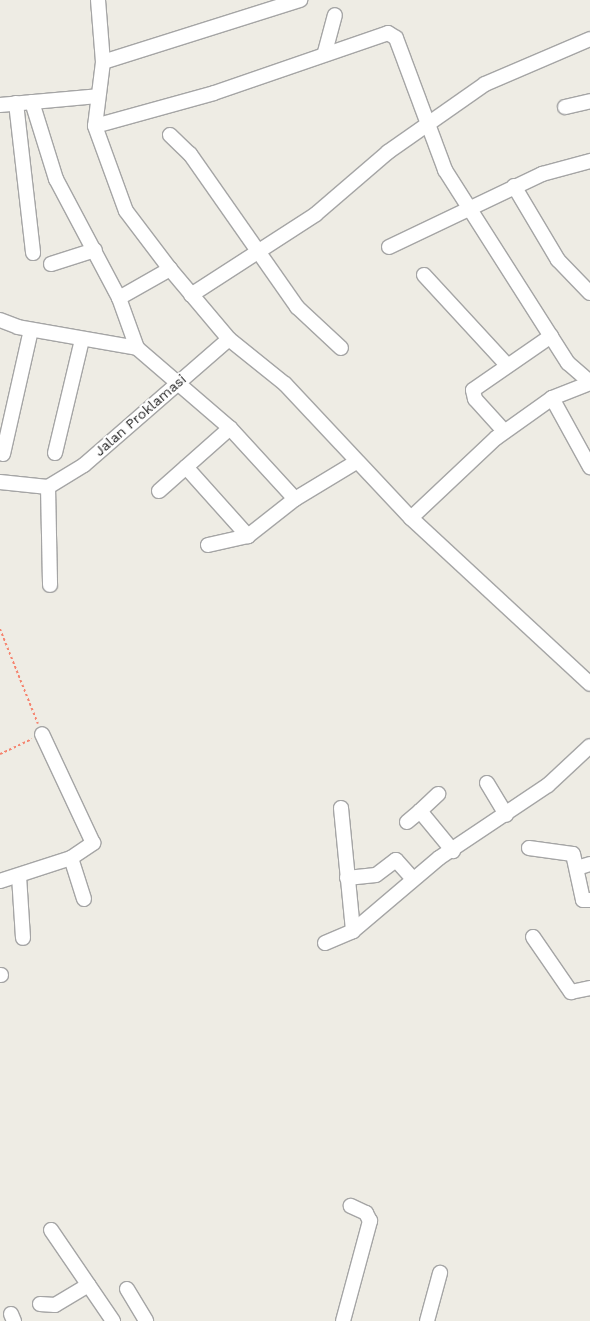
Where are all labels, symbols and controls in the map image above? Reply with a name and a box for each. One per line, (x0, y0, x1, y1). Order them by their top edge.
street label: Jalan Proklamasi (91, 371, 189, 459)

